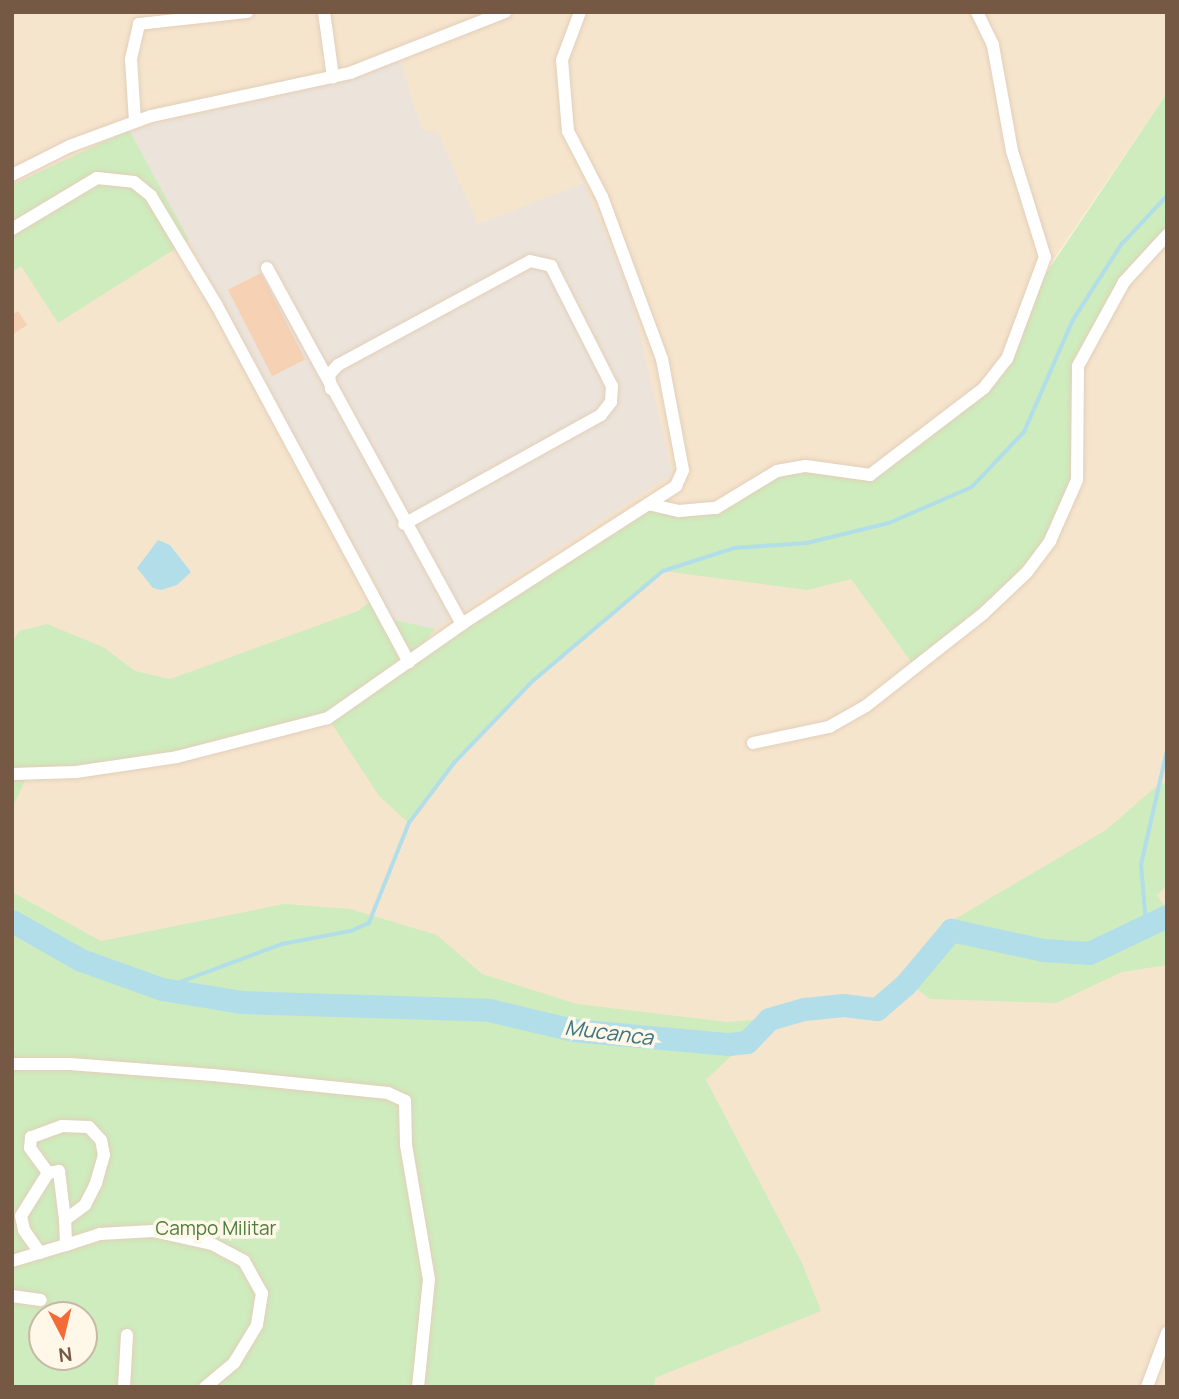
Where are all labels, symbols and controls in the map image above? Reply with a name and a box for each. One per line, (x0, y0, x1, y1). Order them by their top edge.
water label: Mucanca (563, 1014, 655, 1050)
park label: Campo Militar (156, 1218, 276, 1240)
north arrow (28, 1301, 98, 1371)
text: N (57, 1341, 74, 1369)

